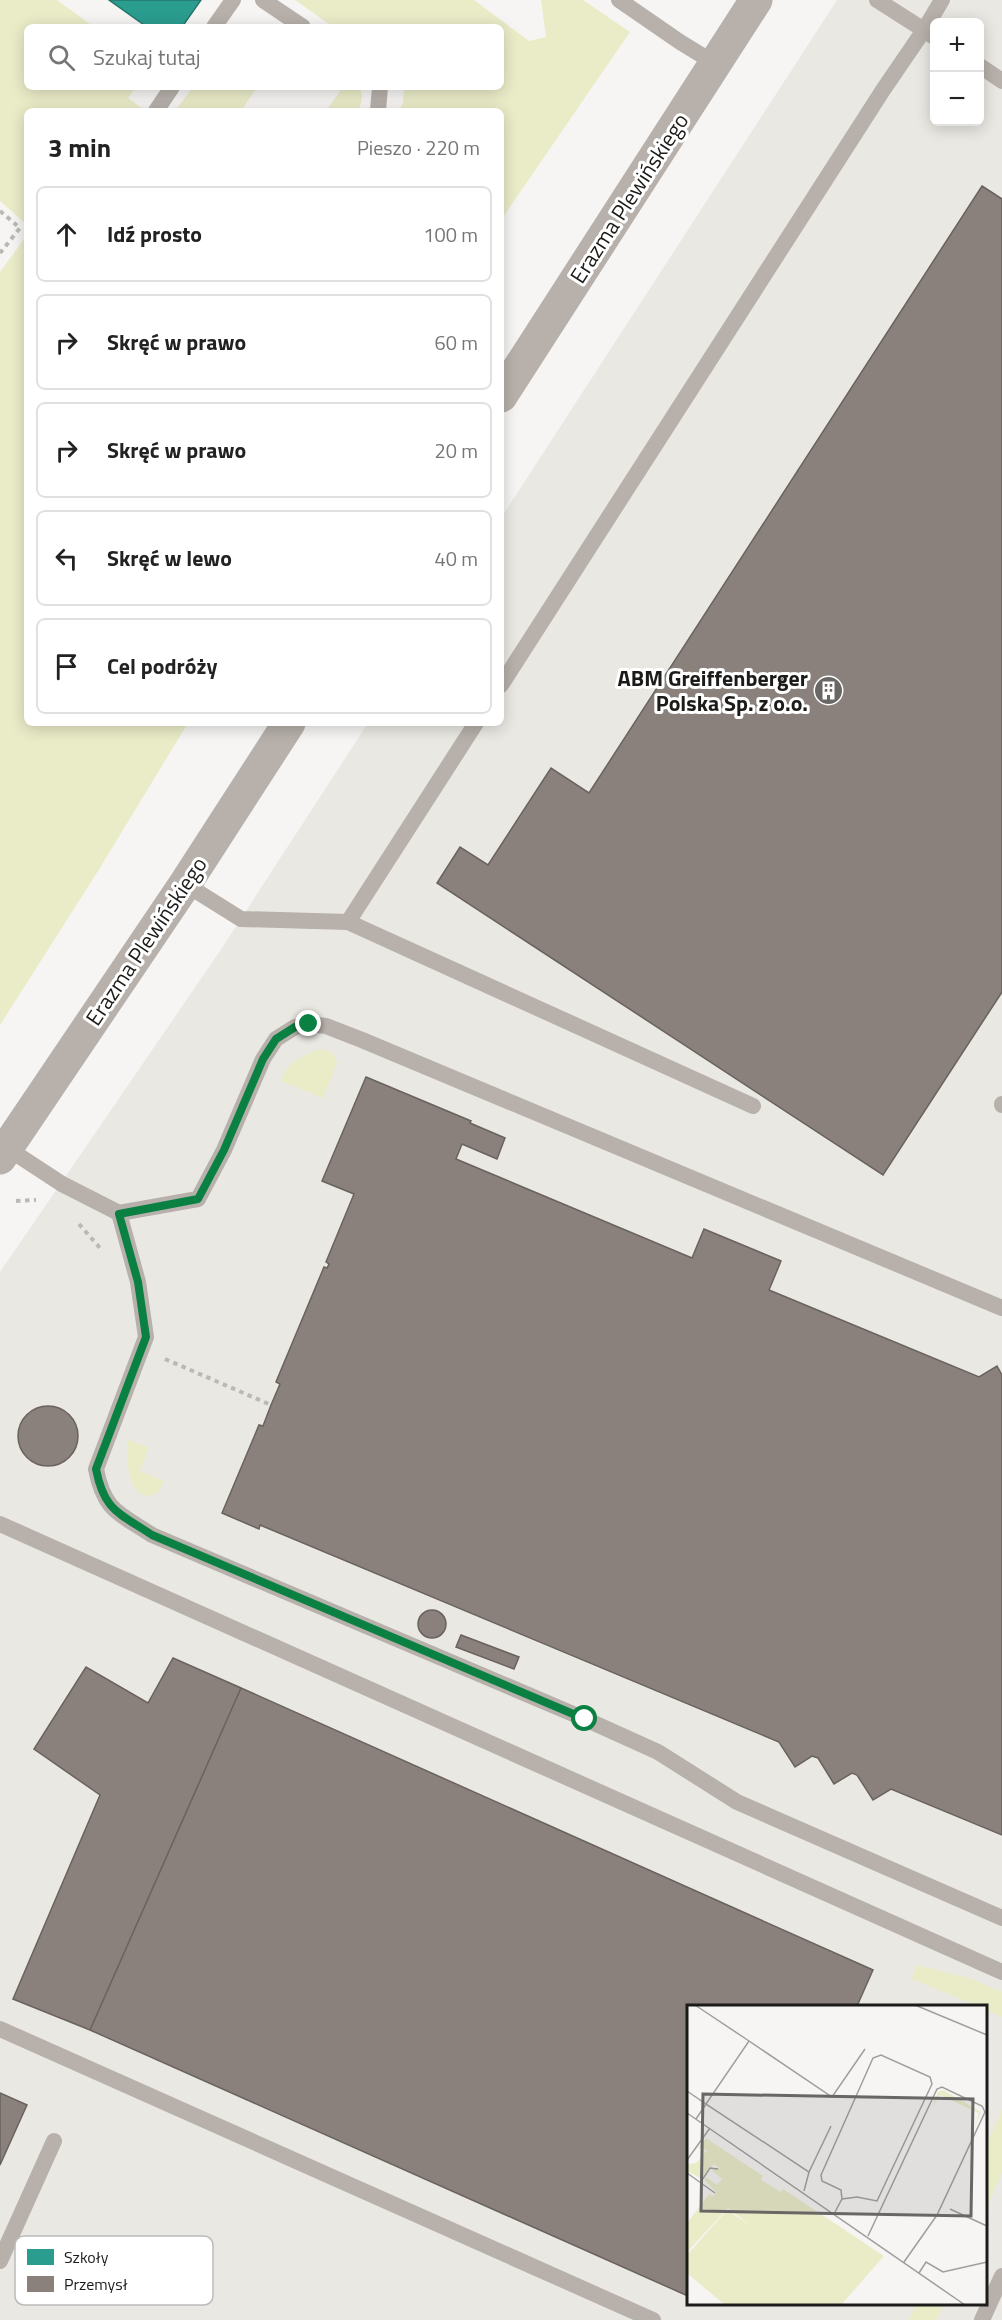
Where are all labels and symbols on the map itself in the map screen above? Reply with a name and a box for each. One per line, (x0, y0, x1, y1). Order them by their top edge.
street label: Erazma Plewińskiego (561, 106, 697, 290)
place label: ABM Greiffenberger Polska Sp. z o.o. (618, 661, 808, 720)
building icon: ABM Greiffenberger Polska Sp. z o.o. (813, 675, 845, 707)
street label: Erazma Plewińskiego (77, 850, 215, 1032)
route end (295, 1010, 321, 1036)
route start (571, 1705, 597, 1731)
inset map (687, 2005, 987, 2305)
legend (15, 2236, 213, 2305)
text: Szkoły (64, 2245, 109, 2269)
text: Przemysł (64, 2272, 128, 2296)

